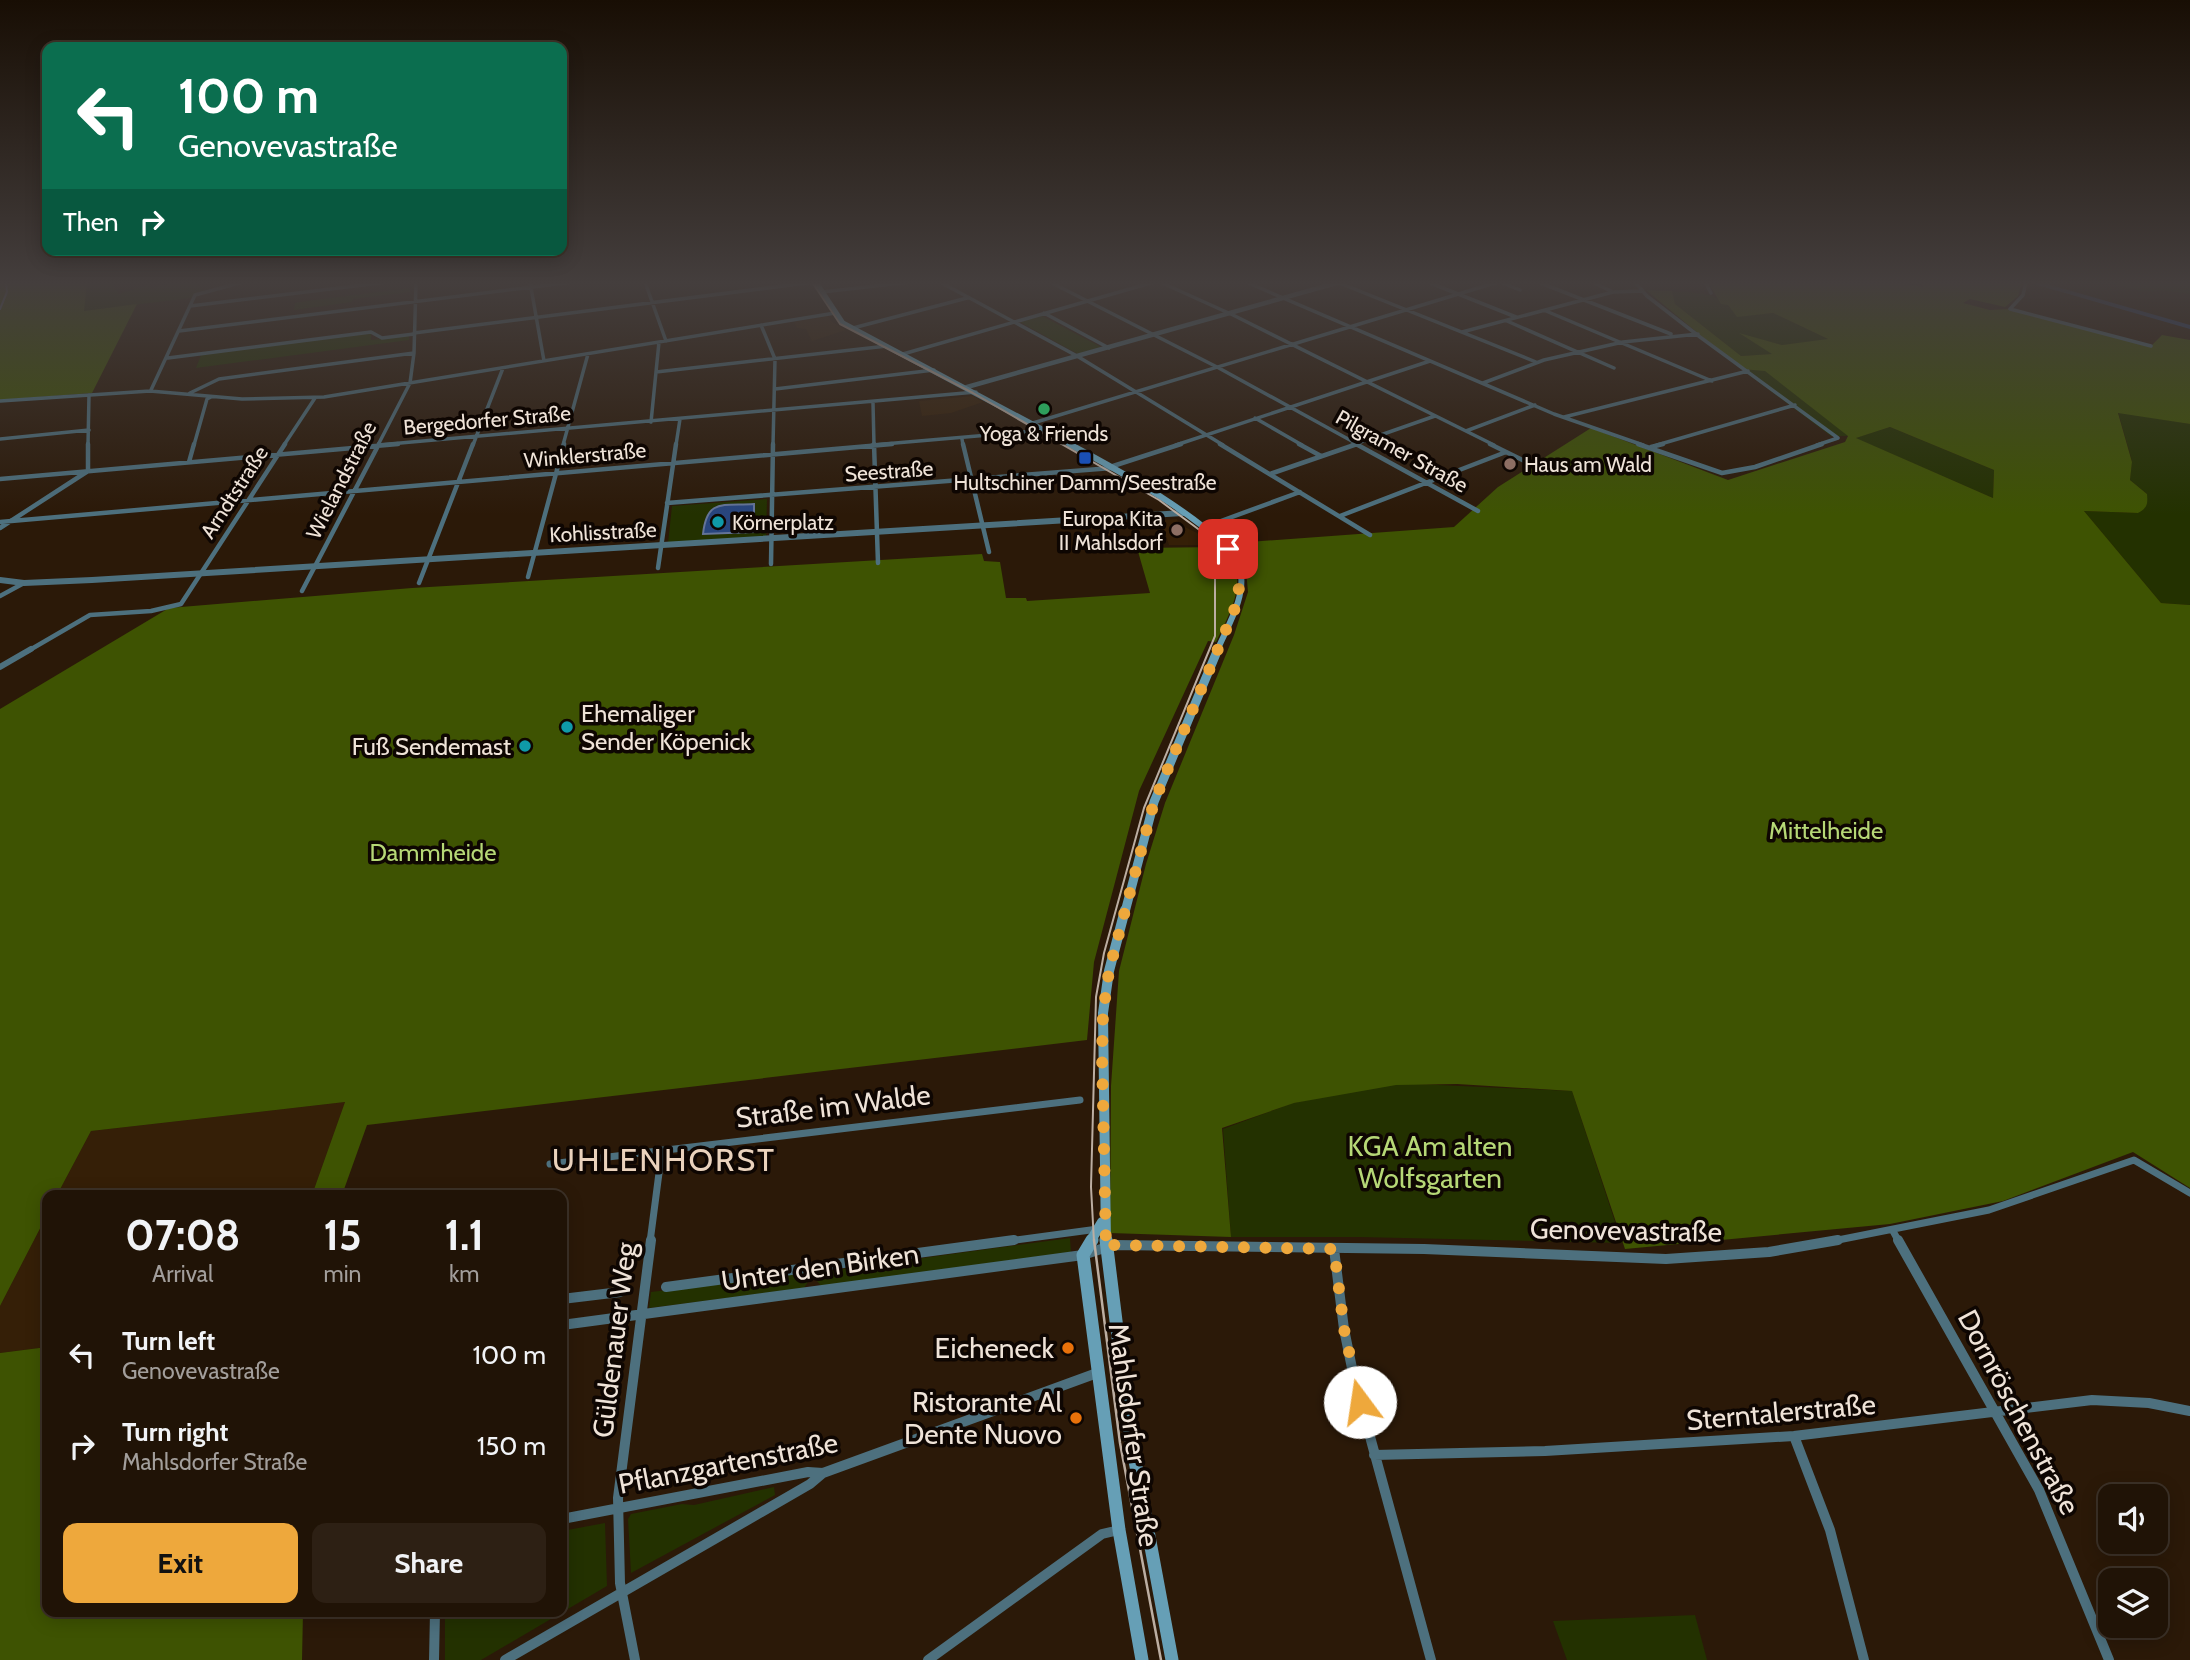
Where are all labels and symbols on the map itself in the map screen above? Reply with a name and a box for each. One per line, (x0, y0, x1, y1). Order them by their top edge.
street label: Bergedorfer Straße (402, 400, 572, 440)
marker: Yoga & Friends (1036, 401, 1052, 417)
street label: Pilgramer Straße (1332, 404, 1473, 498)
street label: Wielandstraße (301, 417, 381, 543)
place label: Yoga & Friends (979, 421, 1109, 446)
street label: Winklerstraße (523, 437, 647, 473)
street label: Arndtstraße (195, 441, 273, 543)
marker: Hultschiner Damm/Seestraße (1077, 450, 1093, 466)
place label: Haus am Wald (1524, 452, 1652, 477)
street label: Seestraße (844, 455, 934, 487)
marker: Haus am Wald (1502, 456, 1518, 472)
place label: Hultschiner Damm/Seestraße (953, 470, 1217, 495)
place label: Europa Kita II Mahlsdorf (1059, 506, 1163, 555)
place label: Körnerplatz (732, 510, 834, 535)
marker: Körnerplatz (710, 514, 726, 530)
street label: Kohlisstraße (549, 517, 657, 547)
pin (1198, 519, 1258, 579)
marker: Europa Kita II Mahlsdorf (1169, 522, 1185, 538)
place label: Ehemaliger Sender Köpenick (581, 699, 751, 756)
marker: Ehemaliger Sender Köpenick (559, 719, 575, 735)
place label: Fuß Sendemast (352, 732, 511, 761)
marker: Fuß Sendemast (517, 738, 533, 754)
park label: Mittelheide (1769, 816, 1883, 845)
park label: Dammheide (370, 838, 496, 867)
street label: Straße im Walde (734, 1077, 932, 1135)
park label: KGA Am alten Wolfsgarten (1348, 1129, 1512, 1195)
district label: UHLENHORST (552, 1140, 776, 1179)
street label: Genovevastraße (1530, 1211, 1722, 1249)
street label: Unter den Birken (719, 1236, 921, 1298)
street label: Güldenauer Weg (585, 1239, 643, 1440)
street label: Dornröschenstraße (1951, 1304, 2087, 1520)
street label: Mahlsdorfer Straße (1101, 1321, 1167, 1549)
place label: Eicheneck (934, 1331, 1054, 1365)
marker: Eicheneck (1060, 1340, 1076, 1356)
position arrow (1323, 1365, 1397, 1439)
place label: Ristorante Al Dente Nuovo (904, 1385, 1062, 1451)
street label: Sterntalerstraße (1685, 1387, 1877, 1437)
marker: Ristorante Al Dente Nuovo (1068, 1410, 1084, 1426)
street label: Pflanzgartenstraße (615, 1425, 841, 1501)

